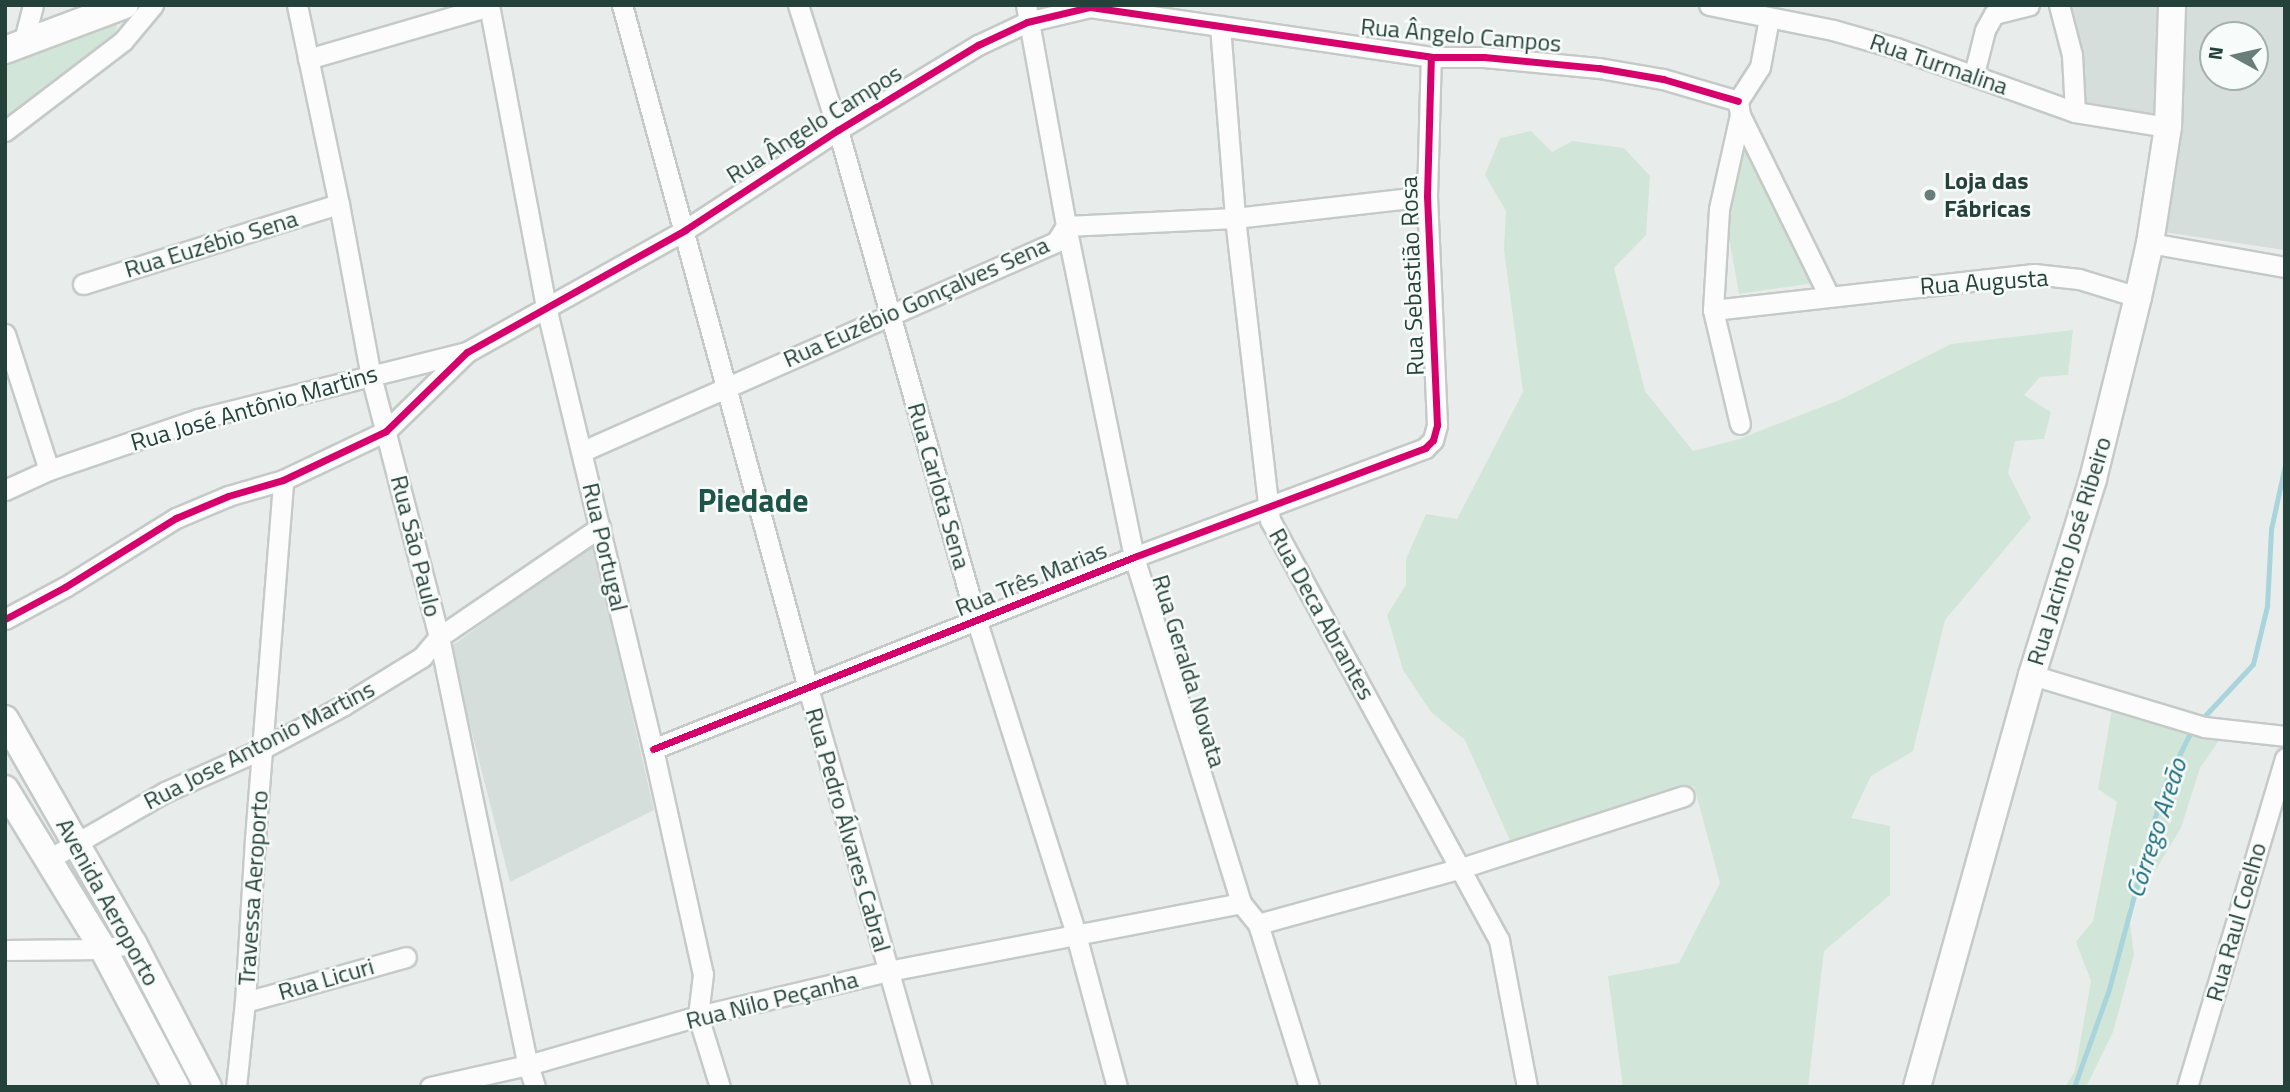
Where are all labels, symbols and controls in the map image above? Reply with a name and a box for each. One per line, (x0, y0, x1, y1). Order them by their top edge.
street label: Rua Ângelo Campos (1359, 12, 1563, 58)
north arrow (2199, 21, 2269, 91)
street label: Rua Turmalina (1866, 27, 2012, 101)
text: N (2199, 45, 2230, 62)
street label: Rua Ângelo Campos (721, 58, 907, 190)
place label: Loja das Fábricas (1944, 167, 2031, 223)
street label: Rua Sebastião Rosa (1394, 176, 1430, 376)
marker: Loja das Fábricas (1922, 187, 1938, 203)
street label: Rua Euzébio Sena (121, 204, 301, 284)
street label: Rua Euzébio Gonçalves Sena (779, 230, 1053, 374)
street label: Rua Augusta (1919, 263, 2049, 301)
street label: Rua José Antônio Martins (127, 359, 381, 457)
street label: Rua Carlota Sena (901, 399, 977, 573)
street label: Rua Jacinto José Ribeiro (2021, 433, 2117, 669)
street label: Rua São Paulo (385, 472, 447, 620)
street label: Rua Portugal (576, 480, 634, 614)
district label: Piedade (697, 481, 809, 519)
street label: Rua Deca Abrantes (1263, 523, 1381, 705)
street label: Rua Três Marias (951, 536, 1111, 622)
street label: Rua Geralda Novata (1146, 571, 1232, 771)
street label: Rua Jose Antonio Martins (139, 674, 379, 816)
street label: Rua Pedro Álvares Cabral (799, 704, 897, 956)
water label: Córrego Areão (2119, 754, 2193, 902)
street label: Travessa Aeroporto (232, 789, 274, 987)
street label: Avenida Aeroporto (50, 813, 166, 991)
street label: Rua Raul Coelho (2200, 839, 2272, 1005)
street label: Rua Licuri (275, 952, 377, 1006)
street label: Rua Nilo Peçanha (683, 965, 861, 1035)

